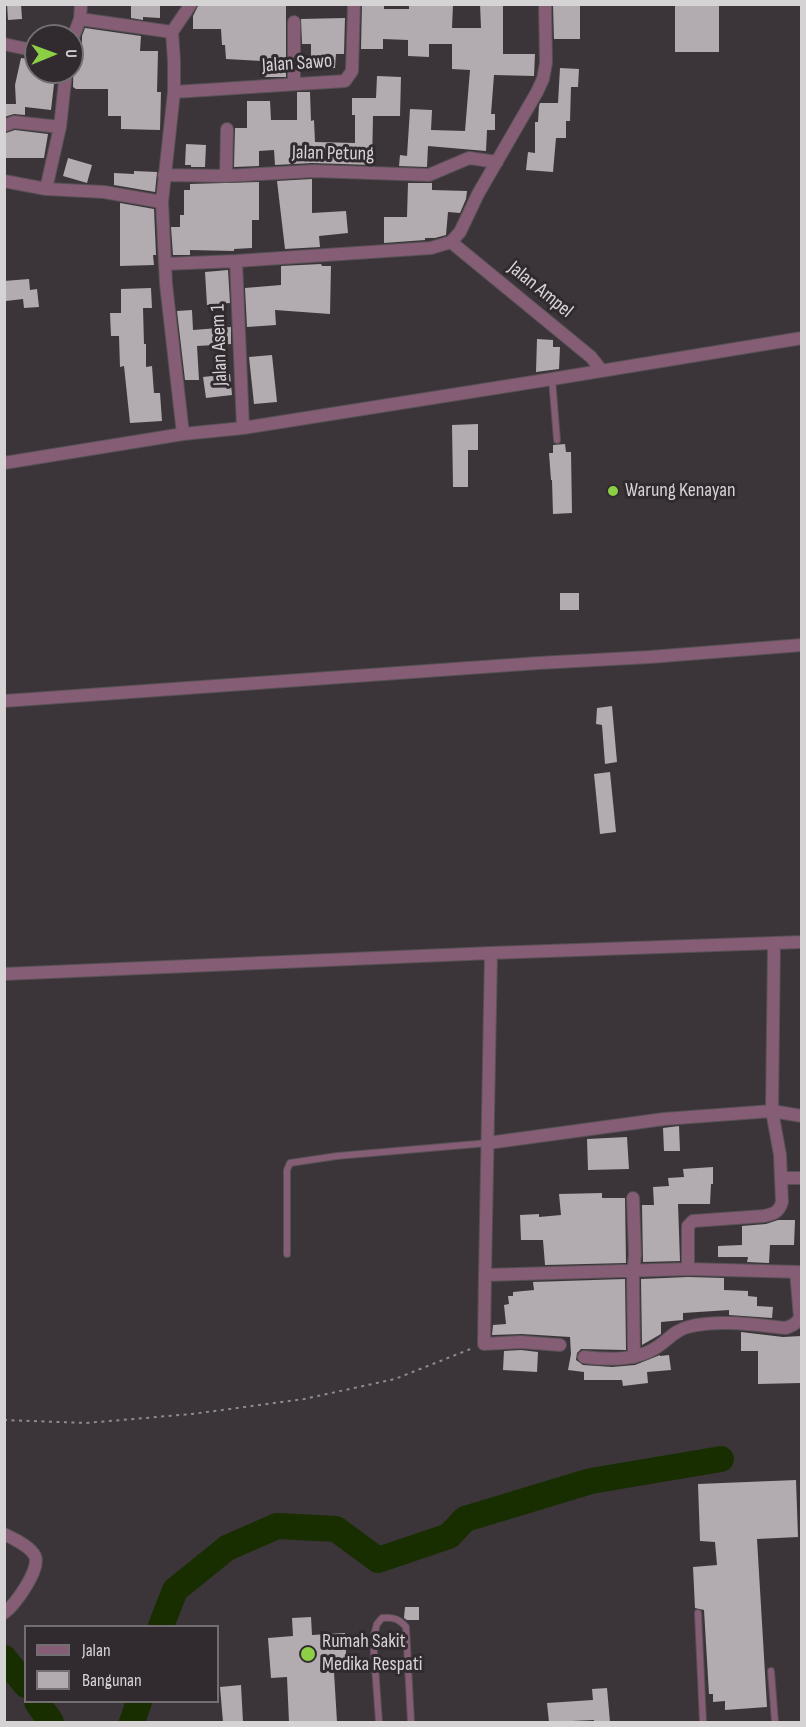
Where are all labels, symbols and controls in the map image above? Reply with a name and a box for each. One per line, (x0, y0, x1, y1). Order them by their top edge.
north arrow (24, 24, 84, 84)
text: U (61, 49, 80, 58)
street label: Jalan Sawo (261, 50, 333, 78)
street label: Jalan Petung (292, 141, 374, 167)
street label: Jalan Ampel (503, 257, 577, 323)
street label: Jalan Asem 1 (207, 304, 233, 386)
place label: Warung Kenayan (625, 479, 736, 503)
marker: Warung Kenayan (606, 484, 620, 498)
legend (24, 1625, 219, 1703)
place label: Rumah Sakit Medika Respati (322, 1630, 422, 1677)
text: Jalan (82, 1640, 111, 1661)
marker: Rumah Sakit Medika Respati (299, 1645, 317, 1663)
text: Bangunan (82, 1670, 142, 1691)

